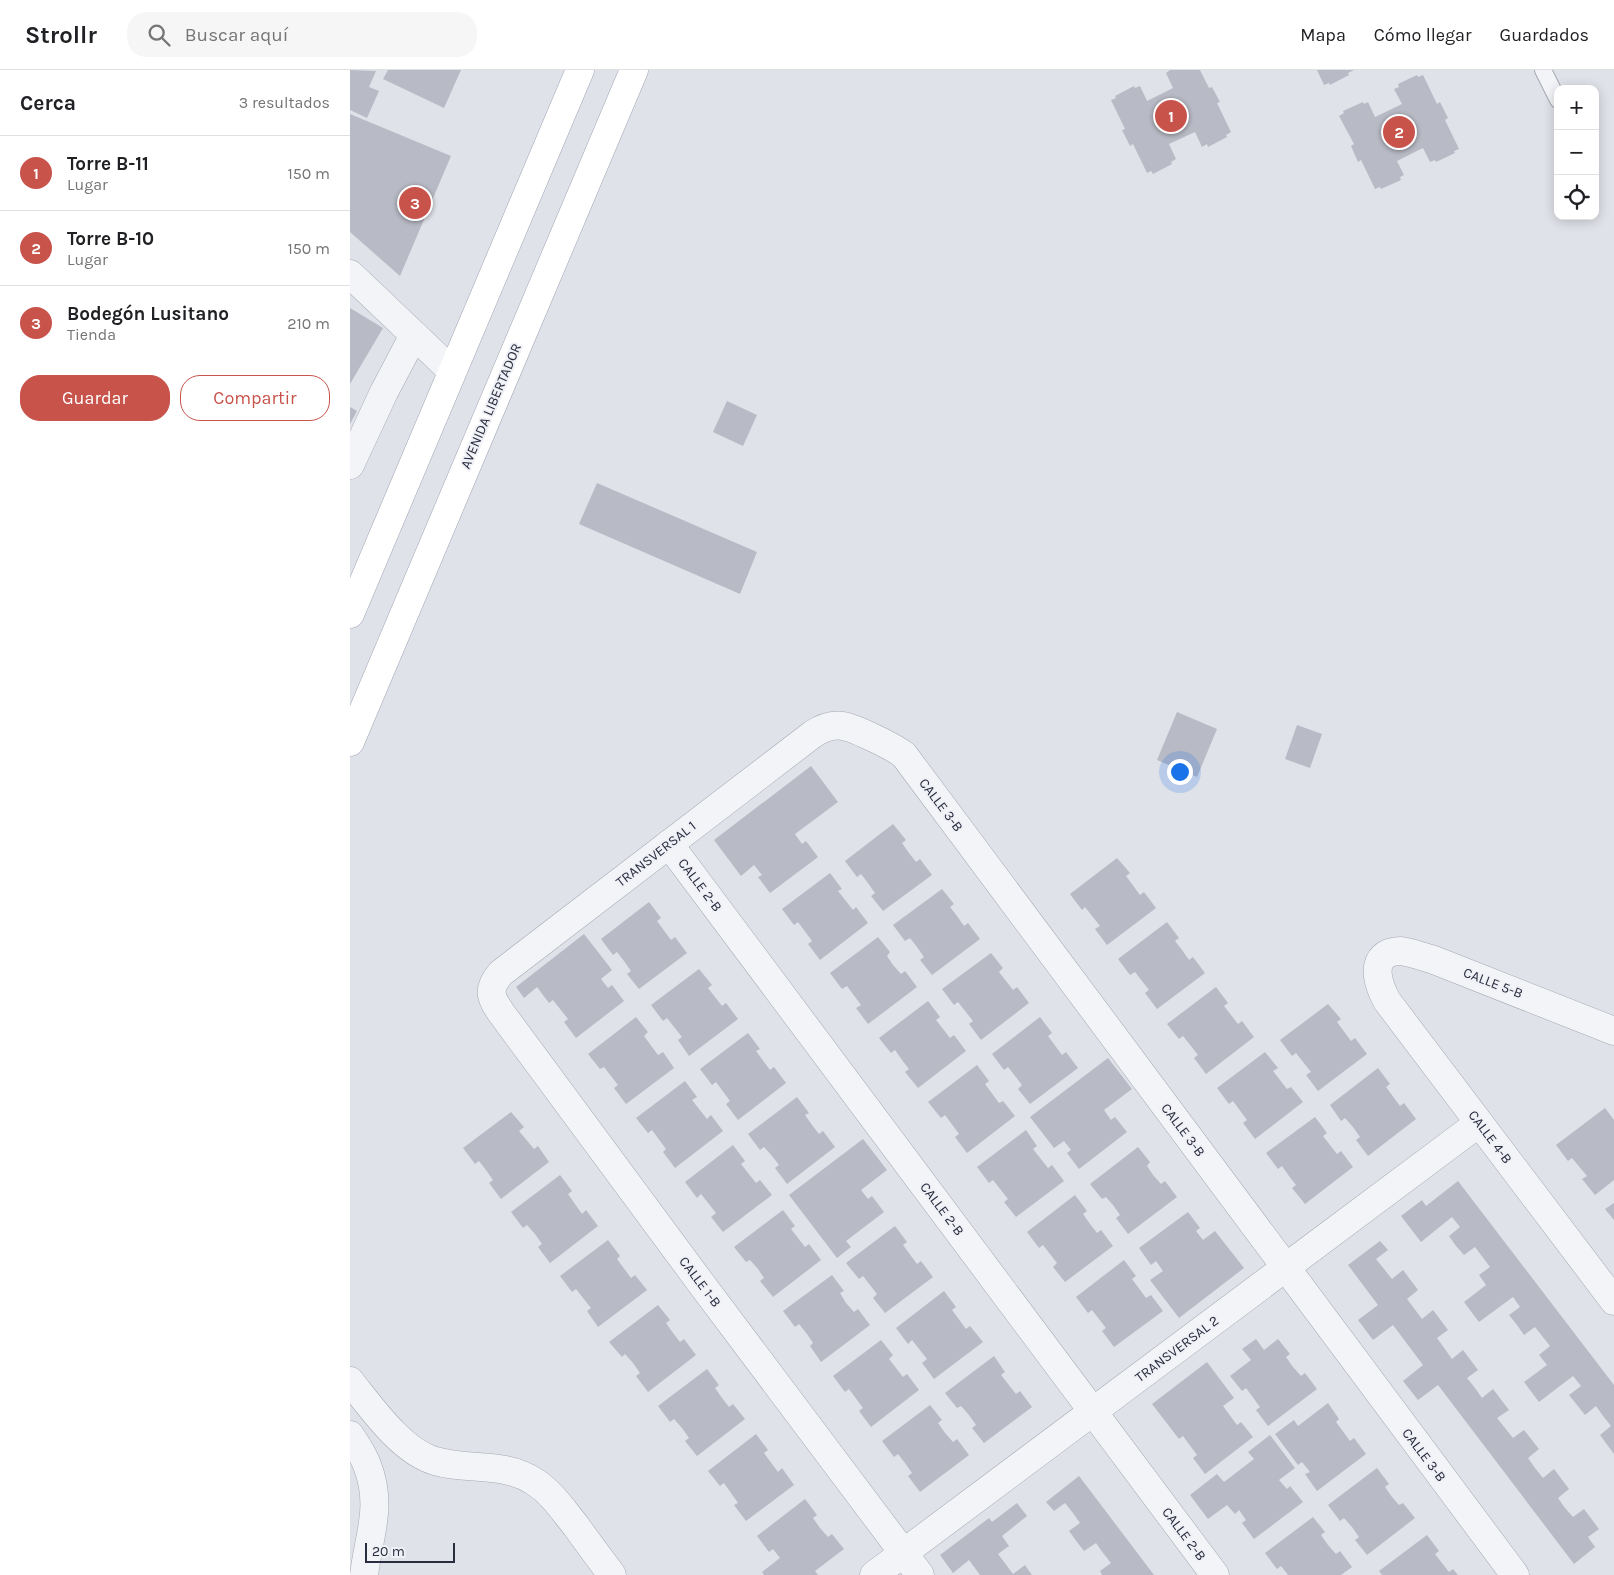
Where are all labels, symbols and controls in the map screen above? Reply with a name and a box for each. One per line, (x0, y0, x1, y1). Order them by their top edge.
search box (127, 12, 477, 57)
text: Strollr (25, 21, 97, 49)
icon: search (145, 21, 173, 49)
text: Buscar aquí (185, 24, 289, 46)
text: Mapa (1300, 24, 1346, 46)
text: Cómo llegar (1374, 24, 1472, 46)
text: Guardados (1500, 24, 1589, 46)
map controls (1554, 85, 1599, 220)
button: + (1554, 85, 1599, 130)
text: Cerca (20, 91, 76, 115)
text: 3 resultados (239, 93, 330, 112)
pin: 1 (1155, 97, 1187, 135)
pin: 2 (1383, 113, 1415, 151)
button: − (1554, 130, 1599, 175)
text: Torre B-11 (67, 153, 149, 175)
text: 1 (33, 164, 39, 183)
text: 150 m (287, 164, 330, 183)
text: Lugar (67, 175, 108, 194)
button: locate (1554, 175, 1599, 220)
pin: 3 (399, 184, 431, 222)
text: Torre B-10 (67, 228, 154, 250)
text: 2 (31, 239, 41, 258)
text: 150 m (287, 239, 330, 258)
text: Lugar (67, 250, 108, 269)
text: Bodegón Lusitano (67, 303, 229, 325)
text: 3 (31, 314, 41, 333)
text: 210 m (287, 314, 330, 333)
text: Tienda (67, 325, 116, 344)
street label: AVENIDA LIBERTADOR (457, 341, 525, 471)
button: Guardar (20, 375, 170, 421)
button: Compartir (180, 375, 330, 421)
your location (1167, 759, 1193, 785)
street label: CALLE 3-B (915, 775, 967, 835)
street label: TRANSVERSAL 1 (613, 817, 699, 891)
street label: CALLE 2-B (674, 855, 726, 915)
street label: CALLE 5-B (1461, 964, 1525, 1002)
street label: CALLE 3-B (1157, 1100, 1209, 1160)
street label: CALLE 4-B (1464, 1107, 1516, 1167)
street label: CALLE 2-B (916, 1179, 968, 1239)
street label: CALLE 1-B (675, 1253, 725, 1311)
street label: TRANSVERSAL 2 (1132, 1312, 1222, 1386)
street label: CALLE 3-B (1398, 1425, 1450, 1485)
street label: CALLE 2-B (1158, 1504, 1210, 1564)
scale bar (365, 1540, 455, 1563)
text: 20 m (372, 1543, 405, 1560)

